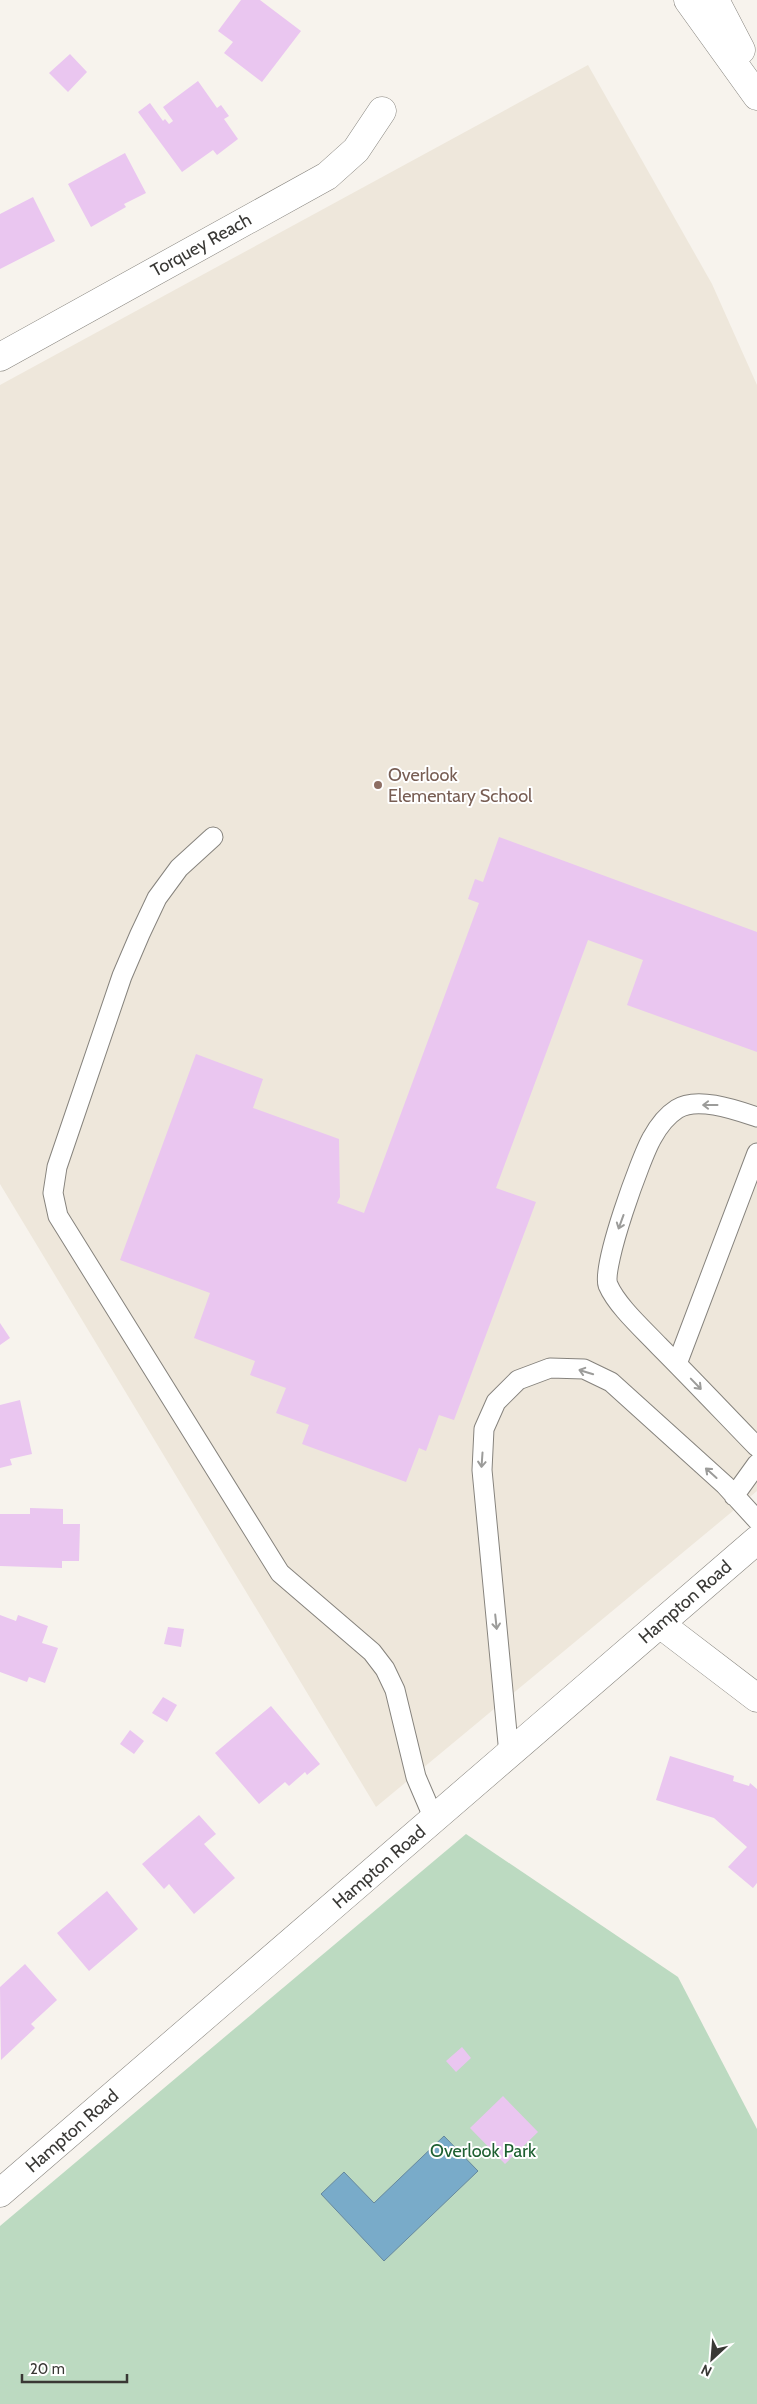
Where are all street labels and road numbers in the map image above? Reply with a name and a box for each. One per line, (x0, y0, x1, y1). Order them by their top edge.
street label: Torquey Reach (147, 208, 255, 282)
street label: Hampton Road (634, 1556, 736, 1648)
street label: Hampton Road (328, 1821, 430, 1913)
street label: Hampton Road (21, 2085, 123, 2177)

